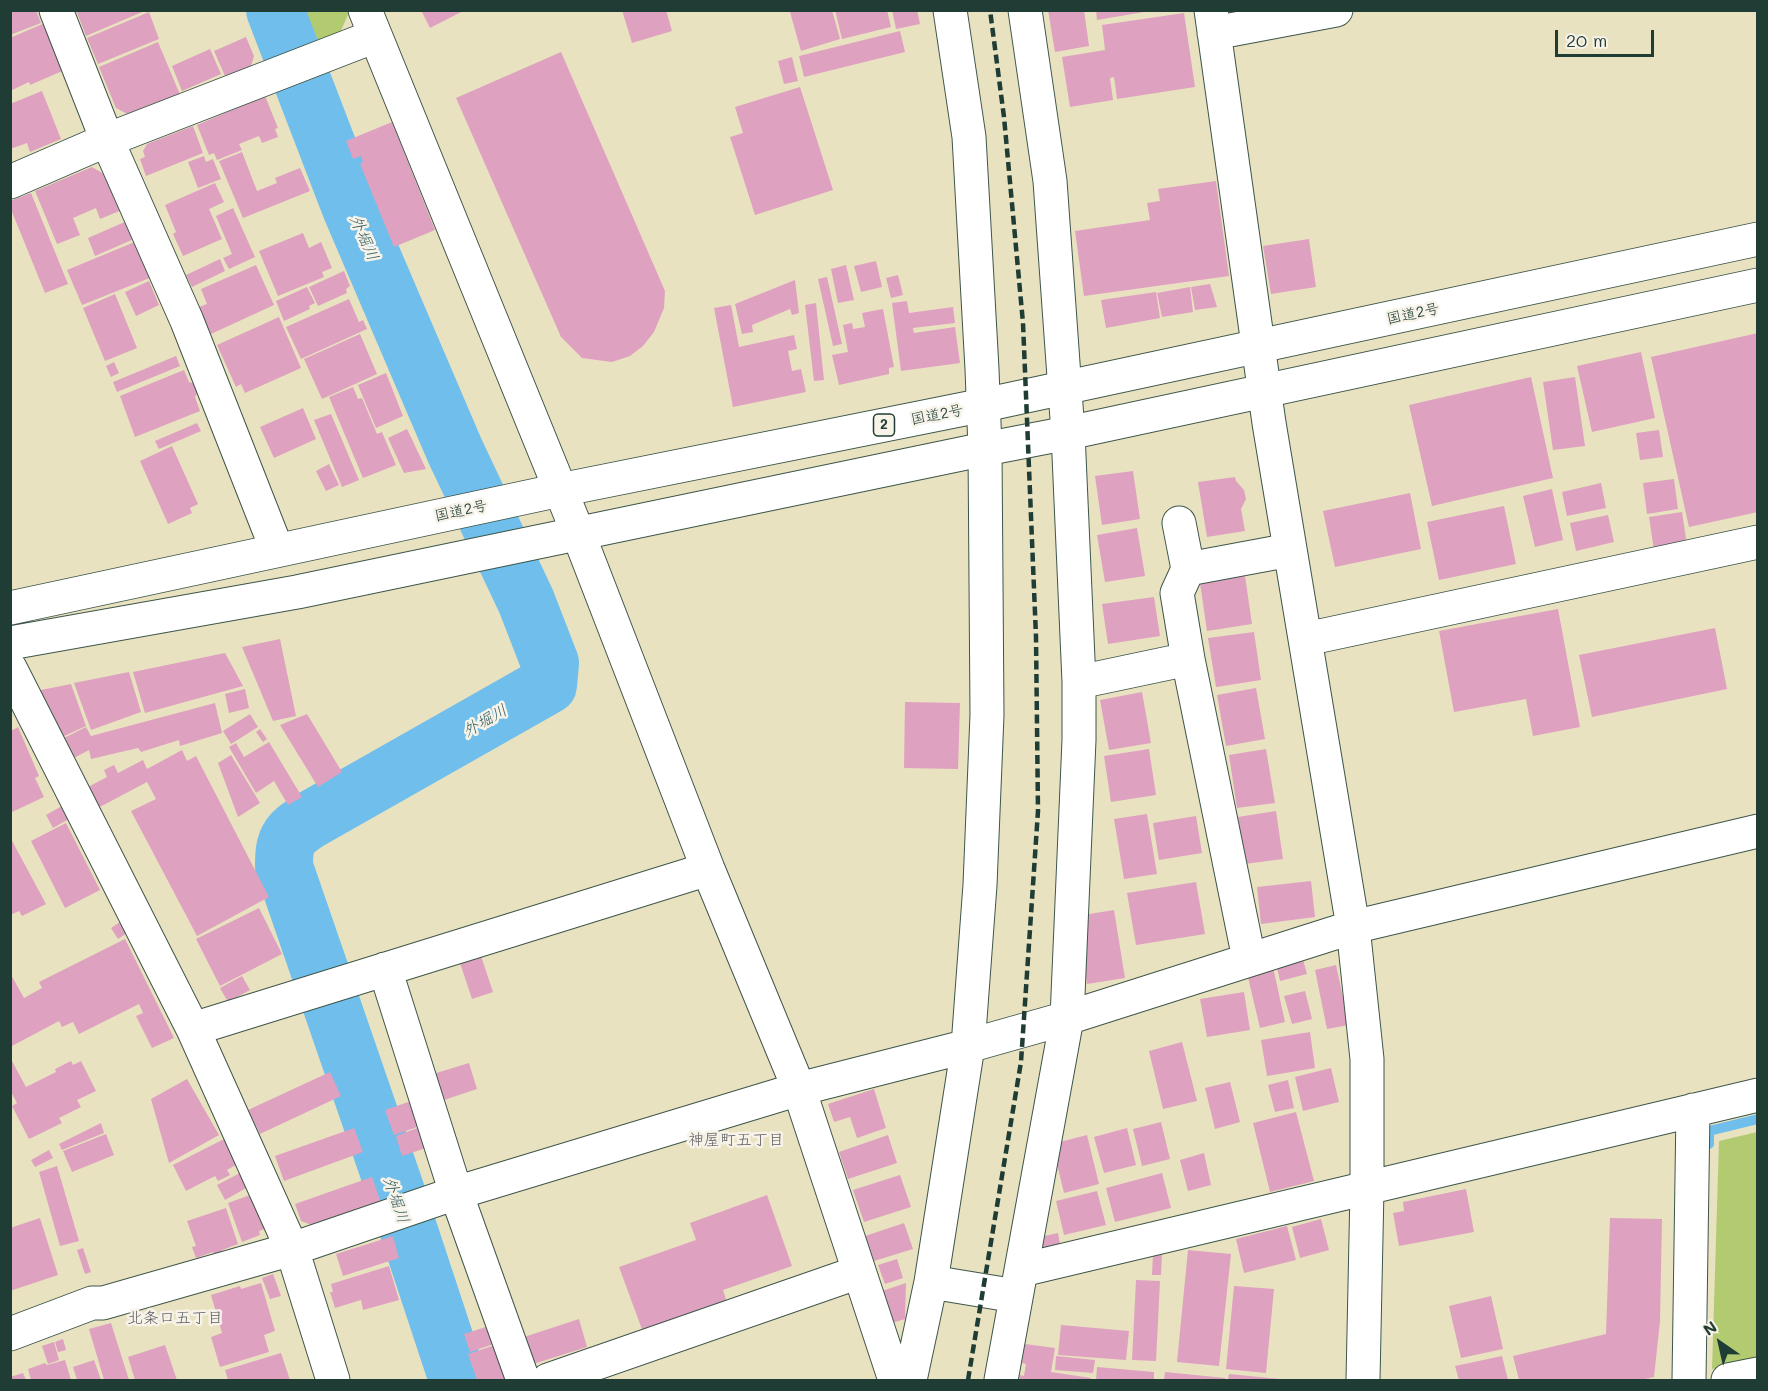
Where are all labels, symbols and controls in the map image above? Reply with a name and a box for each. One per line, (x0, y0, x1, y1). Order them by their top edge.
scale bar (1558, 18, 1657, 56)
text: 20 m (1566, 28, 1607, 52)
water label: 外堀川 (345, 212, 383, 264)
street label: 国道2号 (1385, 300, 1441, 328)
street label: 国道2号 (909, 401, 965, 429)
road number: 2 (874, 414, 894, 436)
street label: 国道2号 (433, 497, 489, 525)
water label: 外堀川 (459, 701, 511, 741)
district label: 神屋町五丁目 (688, 1130, 784, 1150)
water label: 外堀川 (379, 1174, 413, 1226)
district label: 北条口五丁目 (127, 1308, 223, 1328)
north arrow (1690, 1313, 1750, 1373)
text: N (1699, 1316, 1721, 1340)

